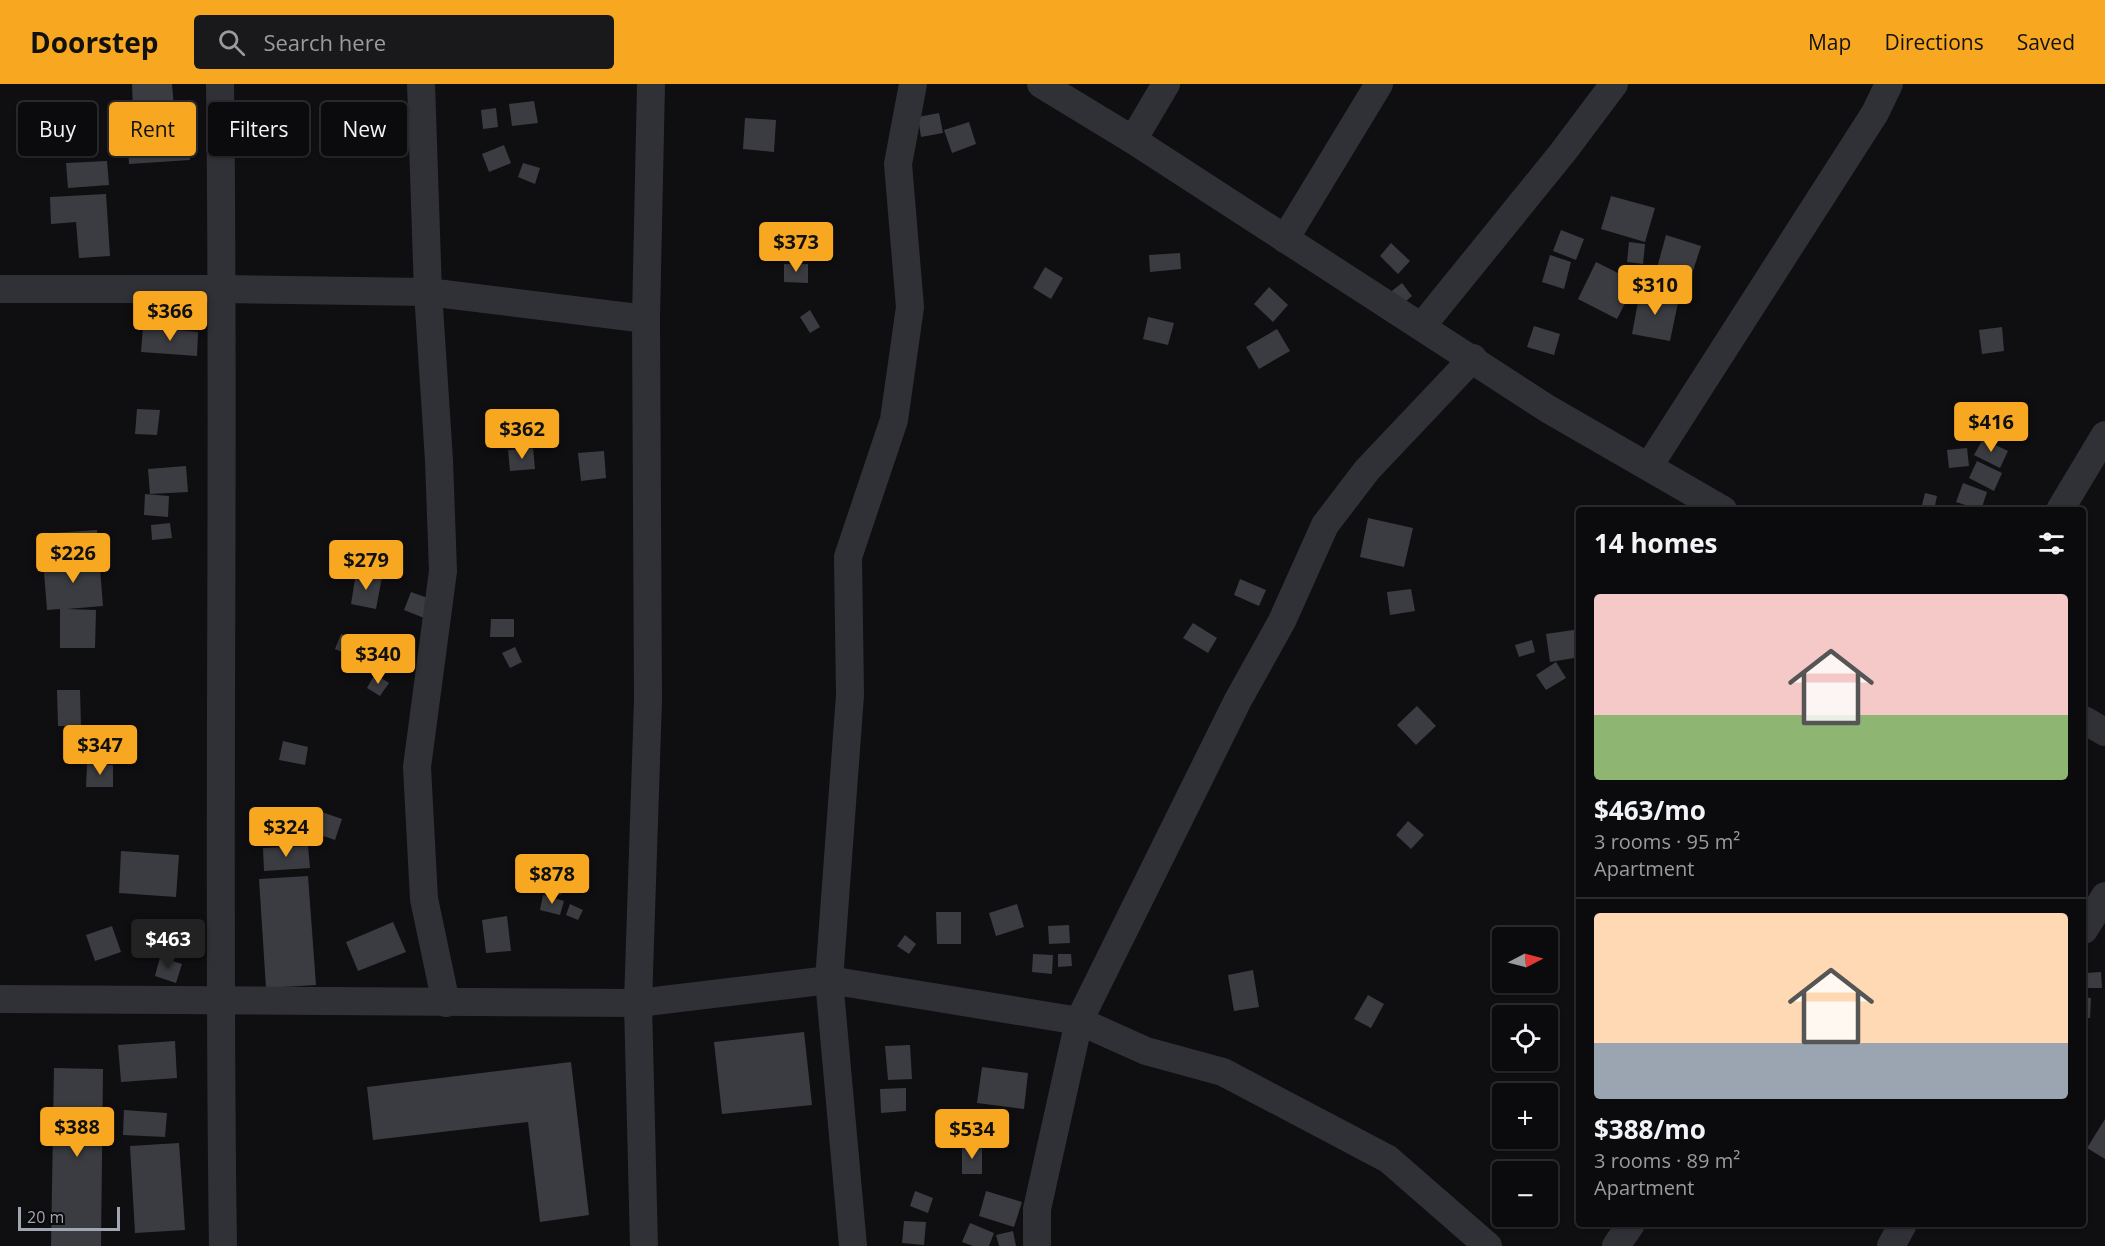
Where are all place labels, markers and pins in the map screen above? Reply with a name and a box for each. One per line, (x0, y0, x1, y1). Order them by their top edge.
pin: $373 (760, 222, 832, 273)
pin: $310 (1619, 265, 1691, 316)
pin: $366 (134, 291, 206, 342)
pin: $416 (1955, 402, 2027, 453)
pin: $362 (486, 409, 558, 460)
pin: $226 (37, 533, 109, 584)
pin: $279 (330, 540, 402, 591)
pin: $340 (342, 634, 414, 685)
pin: $347 (64, 725, 136, 776)
pin: $324 (250, 807, 322, 858)
pin: $878 (516, 854, 588, 905)
pin: $463 (132, 919, 204, 970)
pin: $388 (41, 1107, 113, 1158)
pin: $534 (936, 1109, 1008, 1160)

